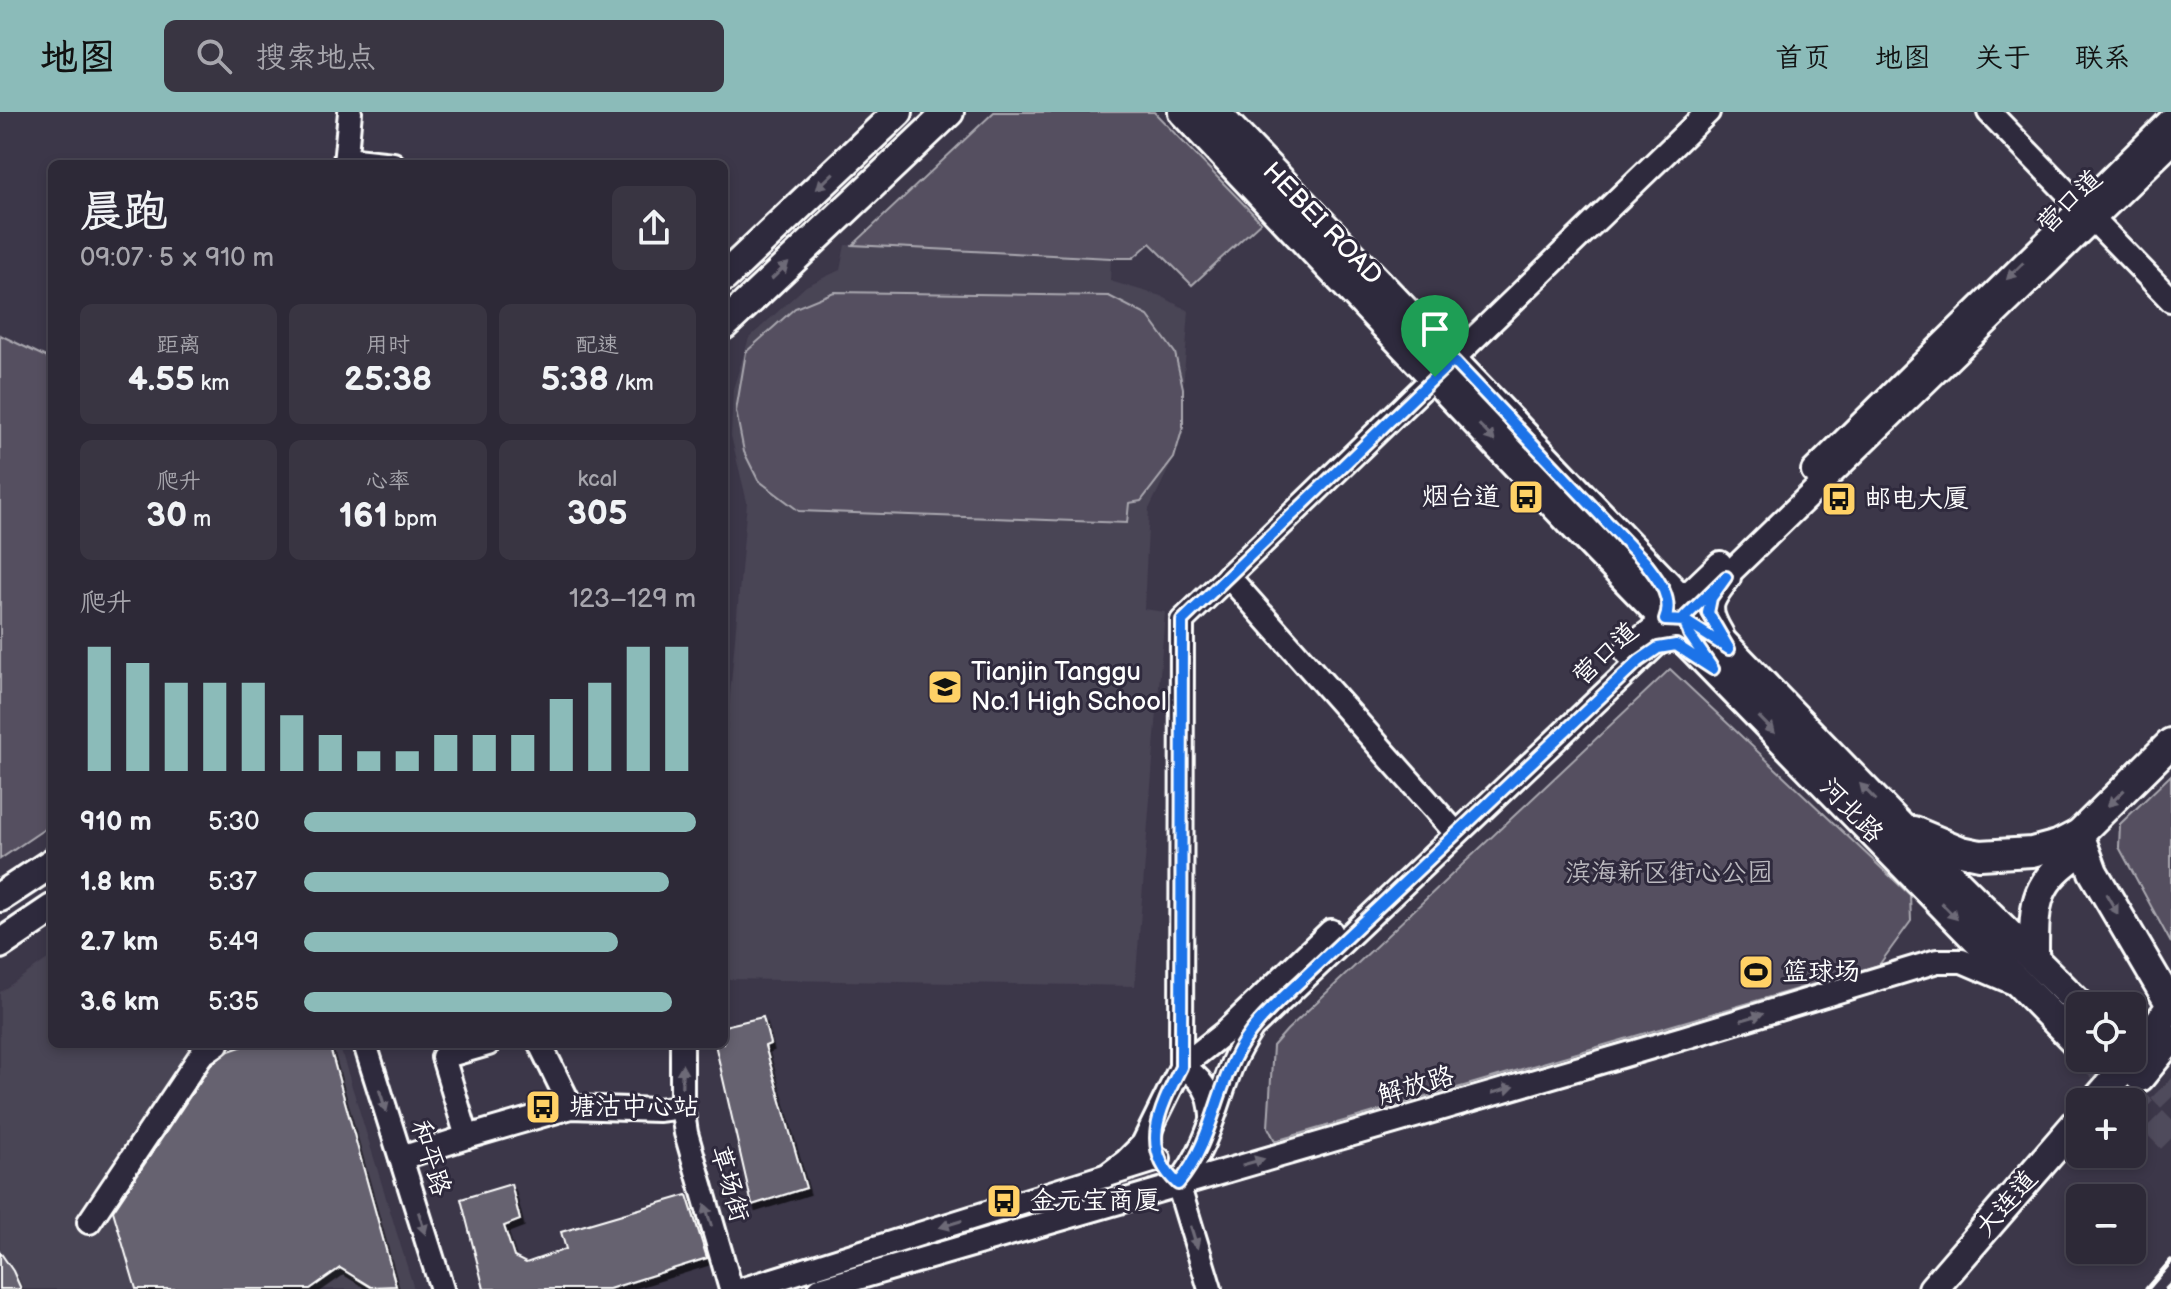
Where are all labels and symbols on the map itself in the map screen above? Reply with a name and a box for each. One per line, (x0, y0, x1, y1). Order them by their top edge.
street label: HEBEI ROAD (1256, 156, 1388, 292)
street label: 营口道 (2031, 164, 2109, 240)
one-way arrow (816, 171, 835, 189)
one-way arrow (2006, 261, 2024, 280)
one-way arrow (770, 263, 789, 281)
pin (1401, 295, 1469, 377)
one-way arrow (1478, 423, 1496, 442)
bus stop icon: 烟台道 (1507, 478, 1545, 516)
bus stop icon: 邮电大厦 (1820, 480, 1858, 518)
place label: 烟台道 (1422, 482, 1500, 513)
place label: 邮电大厦 (1865, 484, 1969, 515)
street label: 营口道 (1567, 616, 1645, 692)
place label: Tianjin Tanggu No.1 High School (971, 657, 1167, 718)
school or university icon: Tianjin Tanggu No.1 High School (926, 668, 964, 706)
one-way arrow (1758, 715, 1776, 734)
street label: 河北路 (1813, 772, 1889, 850)
one-way arrow (1859, 783, 1877, 802)
one-way arrow (2107, 788, 2126, 807)
park label: 滨海新区街心公园 (1565, 858, 1773, 889)
one-way arrow (2105, 893, 2119, 915)
one-way arrow (1939, 901, 1958, 920)
sports icon: 篮球场 (1737, 953, 1775, 991)
place label: 篮球场 (1782, 957, 1860, 988)
one-way arrow (1741, 1010, 1765, 1023)
street label: 解放路 (1374, 1060, 1458, 1112)
one-way arrow (676, 1063, 688, 1088)
one-way arrow (1491, 1083, 1515, 1096)
bus stop icon: 塘沽中心站 (524, 1088, 562, 1126)
one-way arrow (377, 1089, 390, 1113)
place label: 塘沽中心站 (569, 1092, 699, 1123)
street label: 和平路 (404, 1116, 456, 1200)
street label: 草场街 (703, 1142, 755, 1226)
one-way arrow (1242, 1155, 1266, 1168)
street label: 大连道 (1970, 1164, 2044, 1244)
bus stop icon: 金元宝商厦 (985, 1182, 1023, 1220)
place label: 金元宝商厦 (1030, 1186, 1160, 1217)
one-way arrow (701, 1202, 714, 1226)
one-way arrow (416, 1212, 428, 1236)
one-way arrow (939, 1218, 963, 1231)
one-way arrow (1188, 1225, 1201, 1249)

